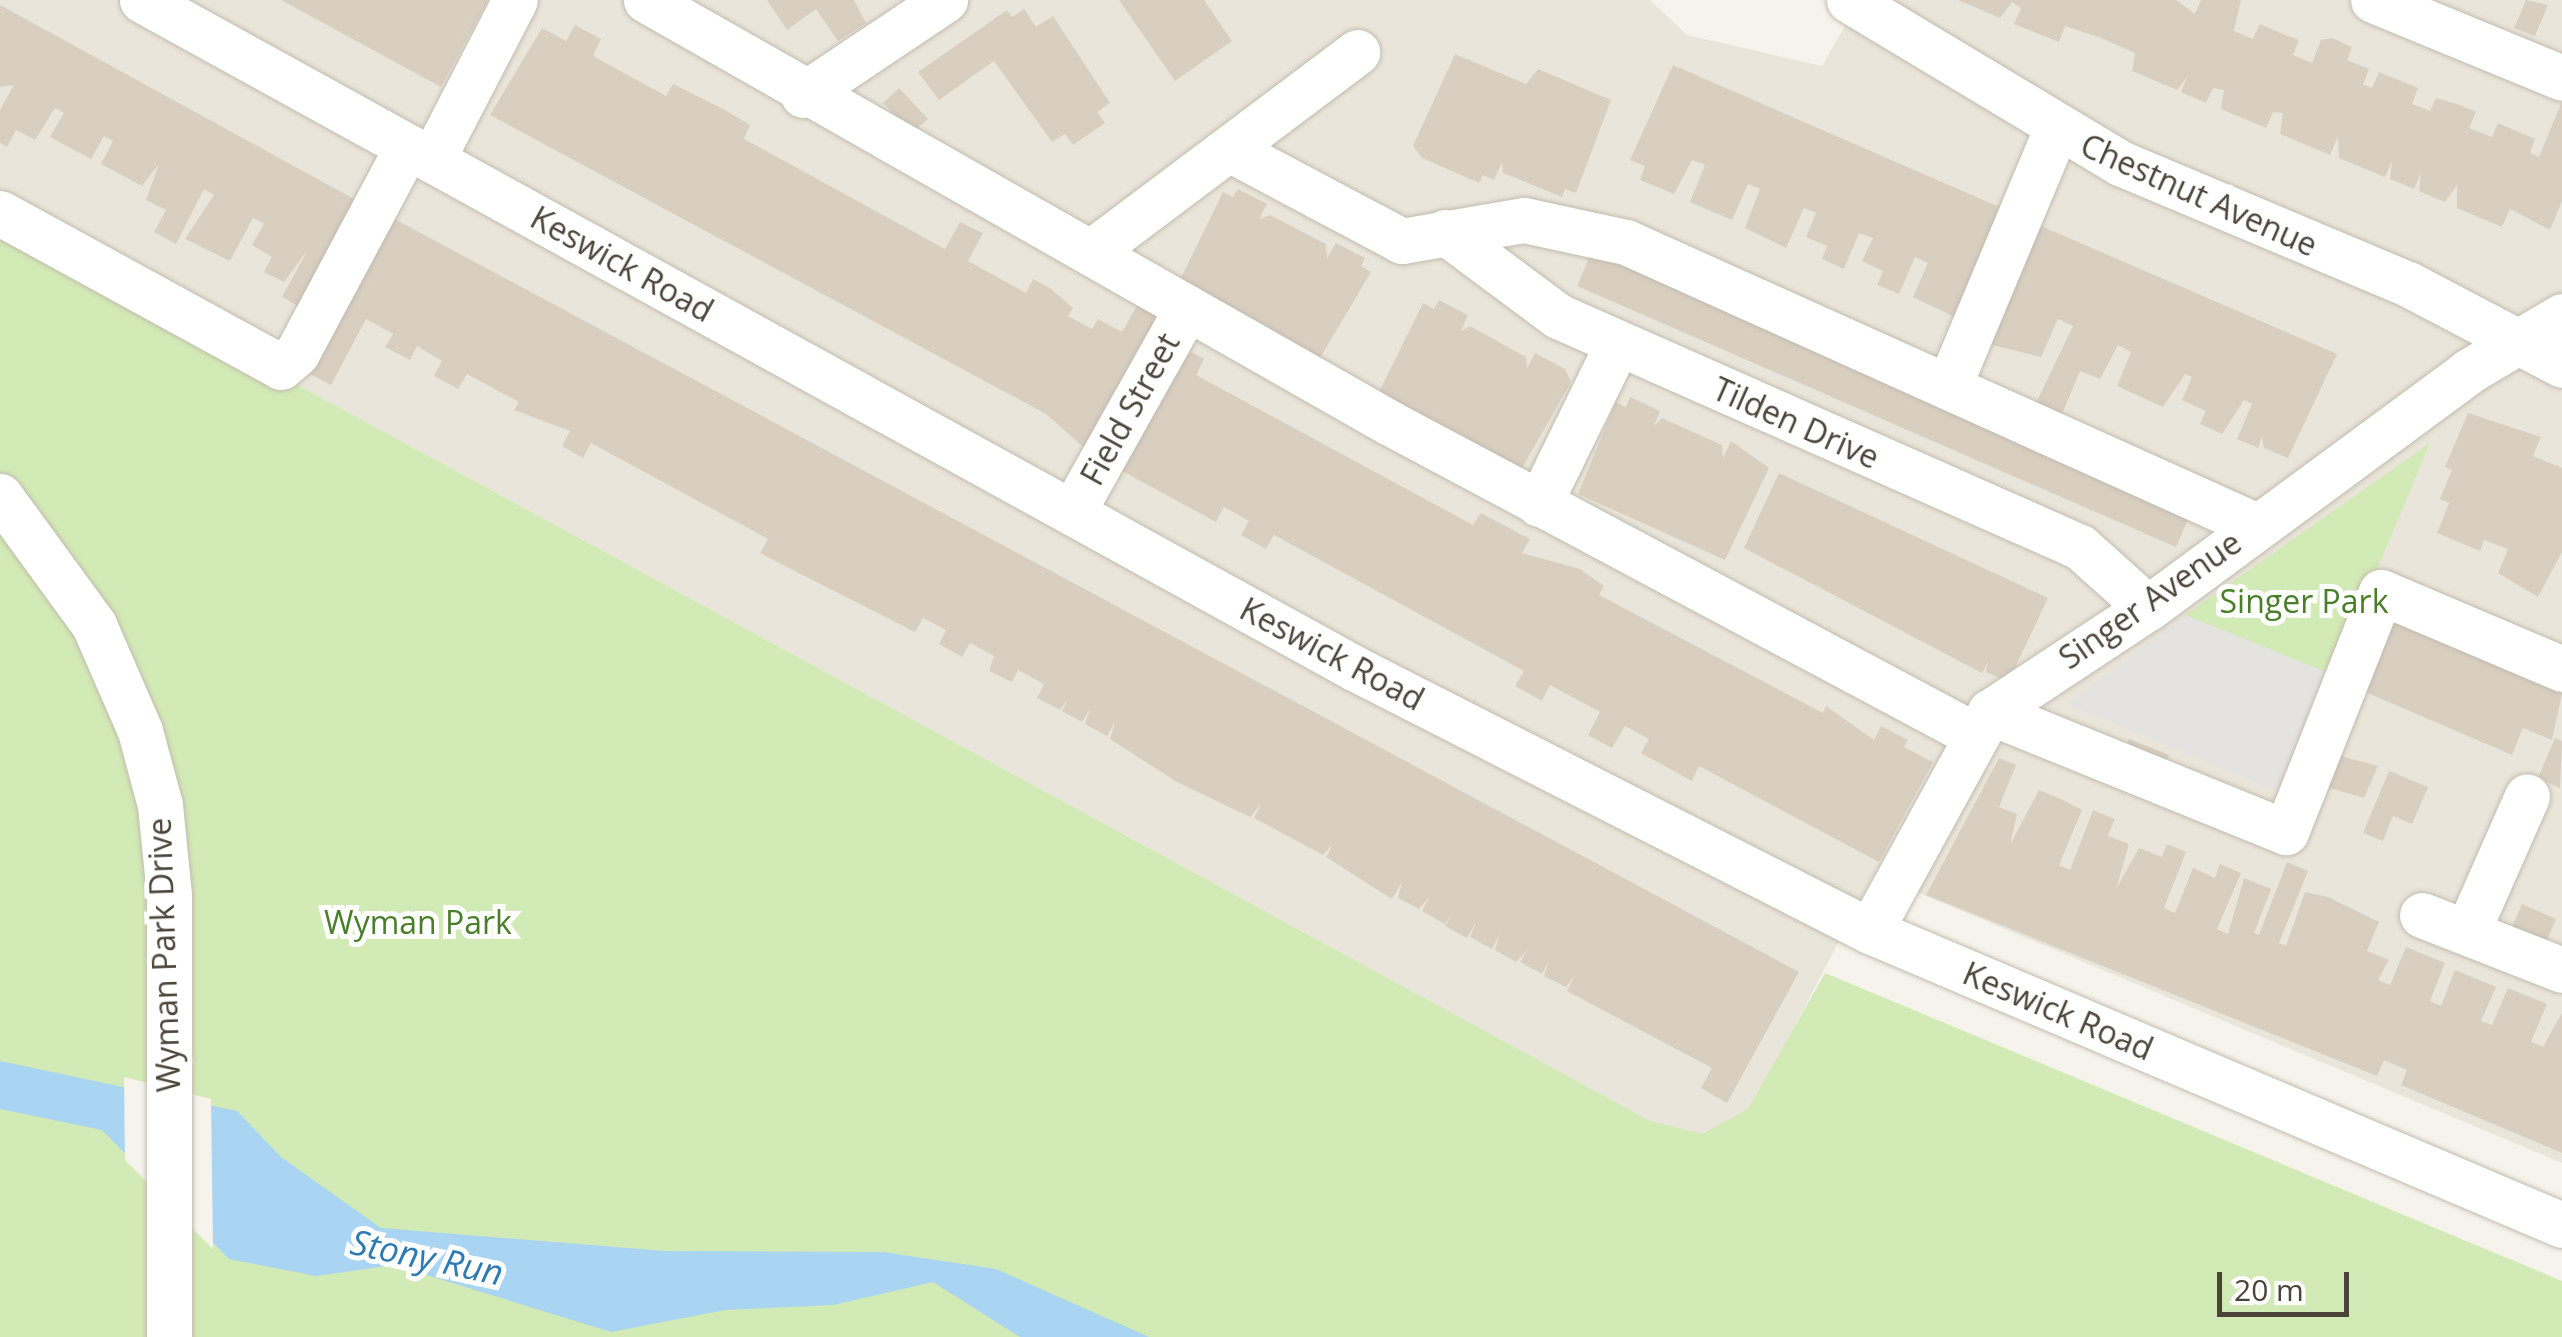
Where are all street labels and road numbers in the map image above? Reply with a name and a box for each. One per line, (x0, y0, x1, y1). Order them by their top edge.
street label: Chestnut Avenue (2075, 126, 2323, 264)
street label: Keswick Road (524, 198, 720, 330)
street label: Field Street (1073, 326, 1187, 492)
street label: Tilden Drive (1707, 369, 1885, 477)
street label: Singer Avenue (2052, 523, 2248, 677)
street label: Keswick Road (1234, 590, 1430, 718)
street label: Wyman Park Drive (140, 817, 188, 1093)
street label: Keswick Road (1957, 954, 2159, 1068)

